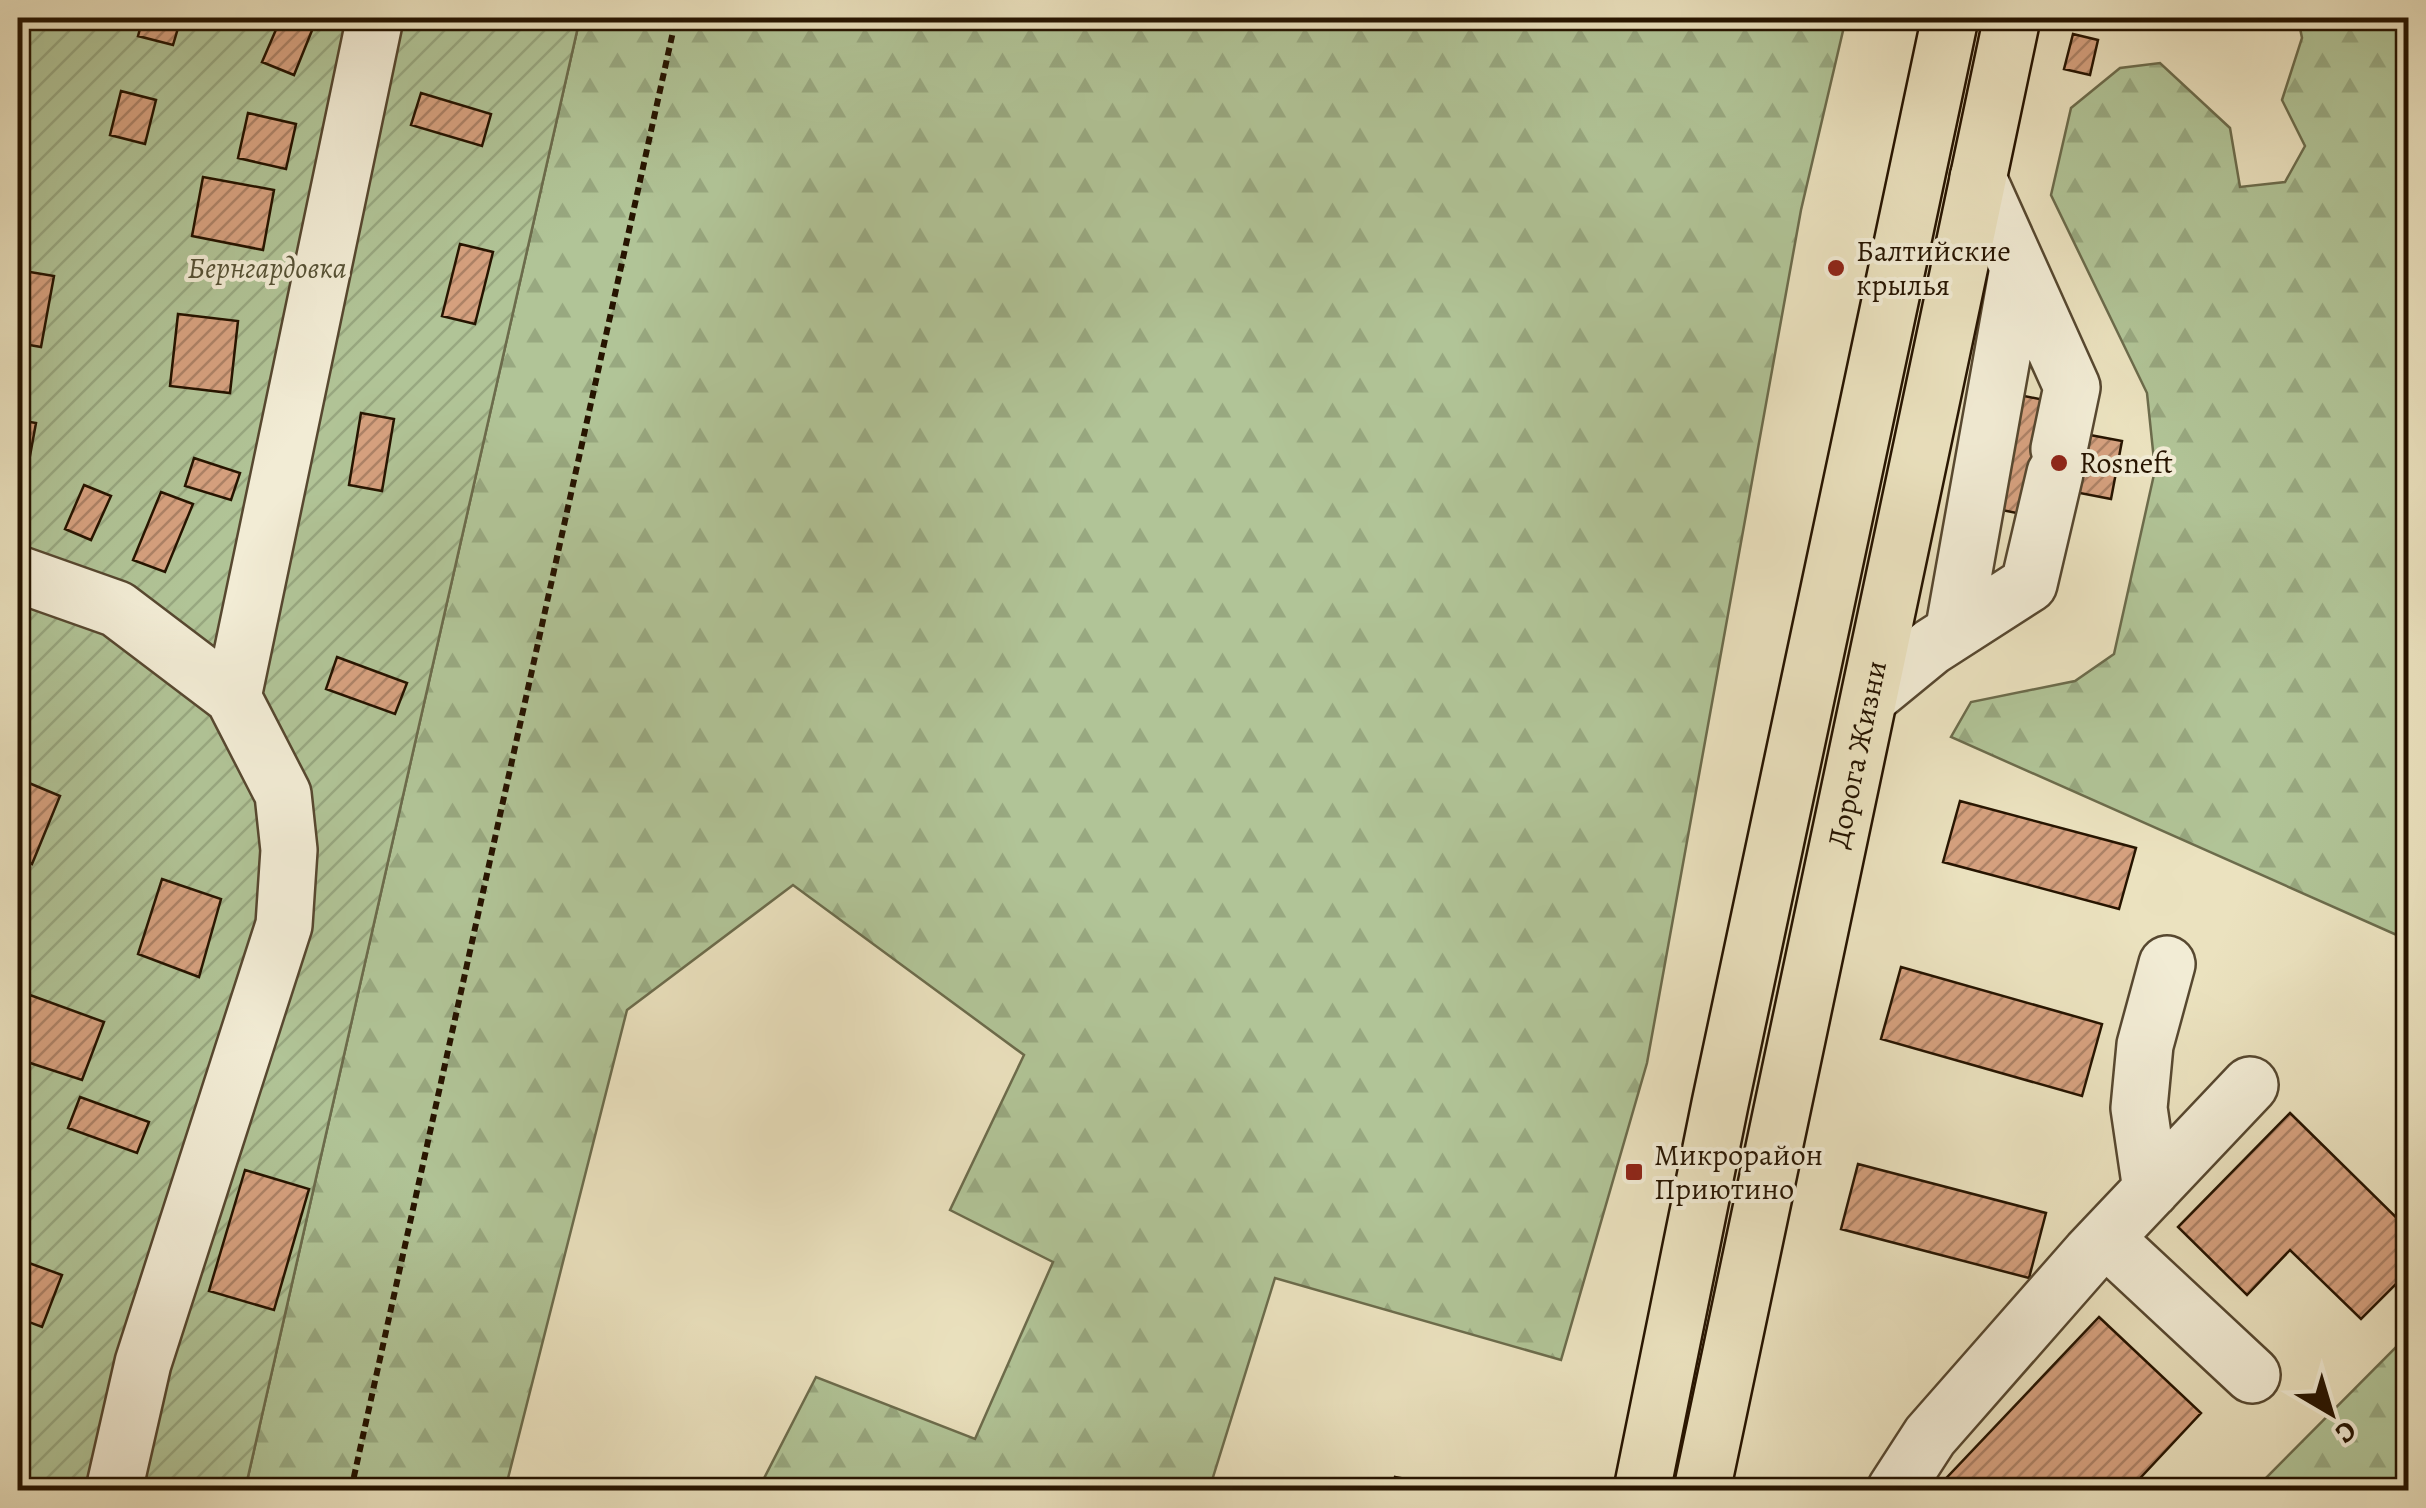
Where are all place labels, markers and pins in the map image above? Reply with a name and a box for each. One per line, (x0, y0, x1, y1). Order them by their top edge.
place label: Балтийские крылья (1856, 231, 2011, 305)
marker: Балтийские крылья (1825, 257, 1847, 279)
place label: Rosneft (2079, 443, 2173, 483)
marker: Rosneft (2048, 452, 2070, 474)
place label: Микрорайон Приютино (1654, 1135, 1823, 1209)
marker: Микрорайон Приютино (1623, 1161, 1645, 1183)

